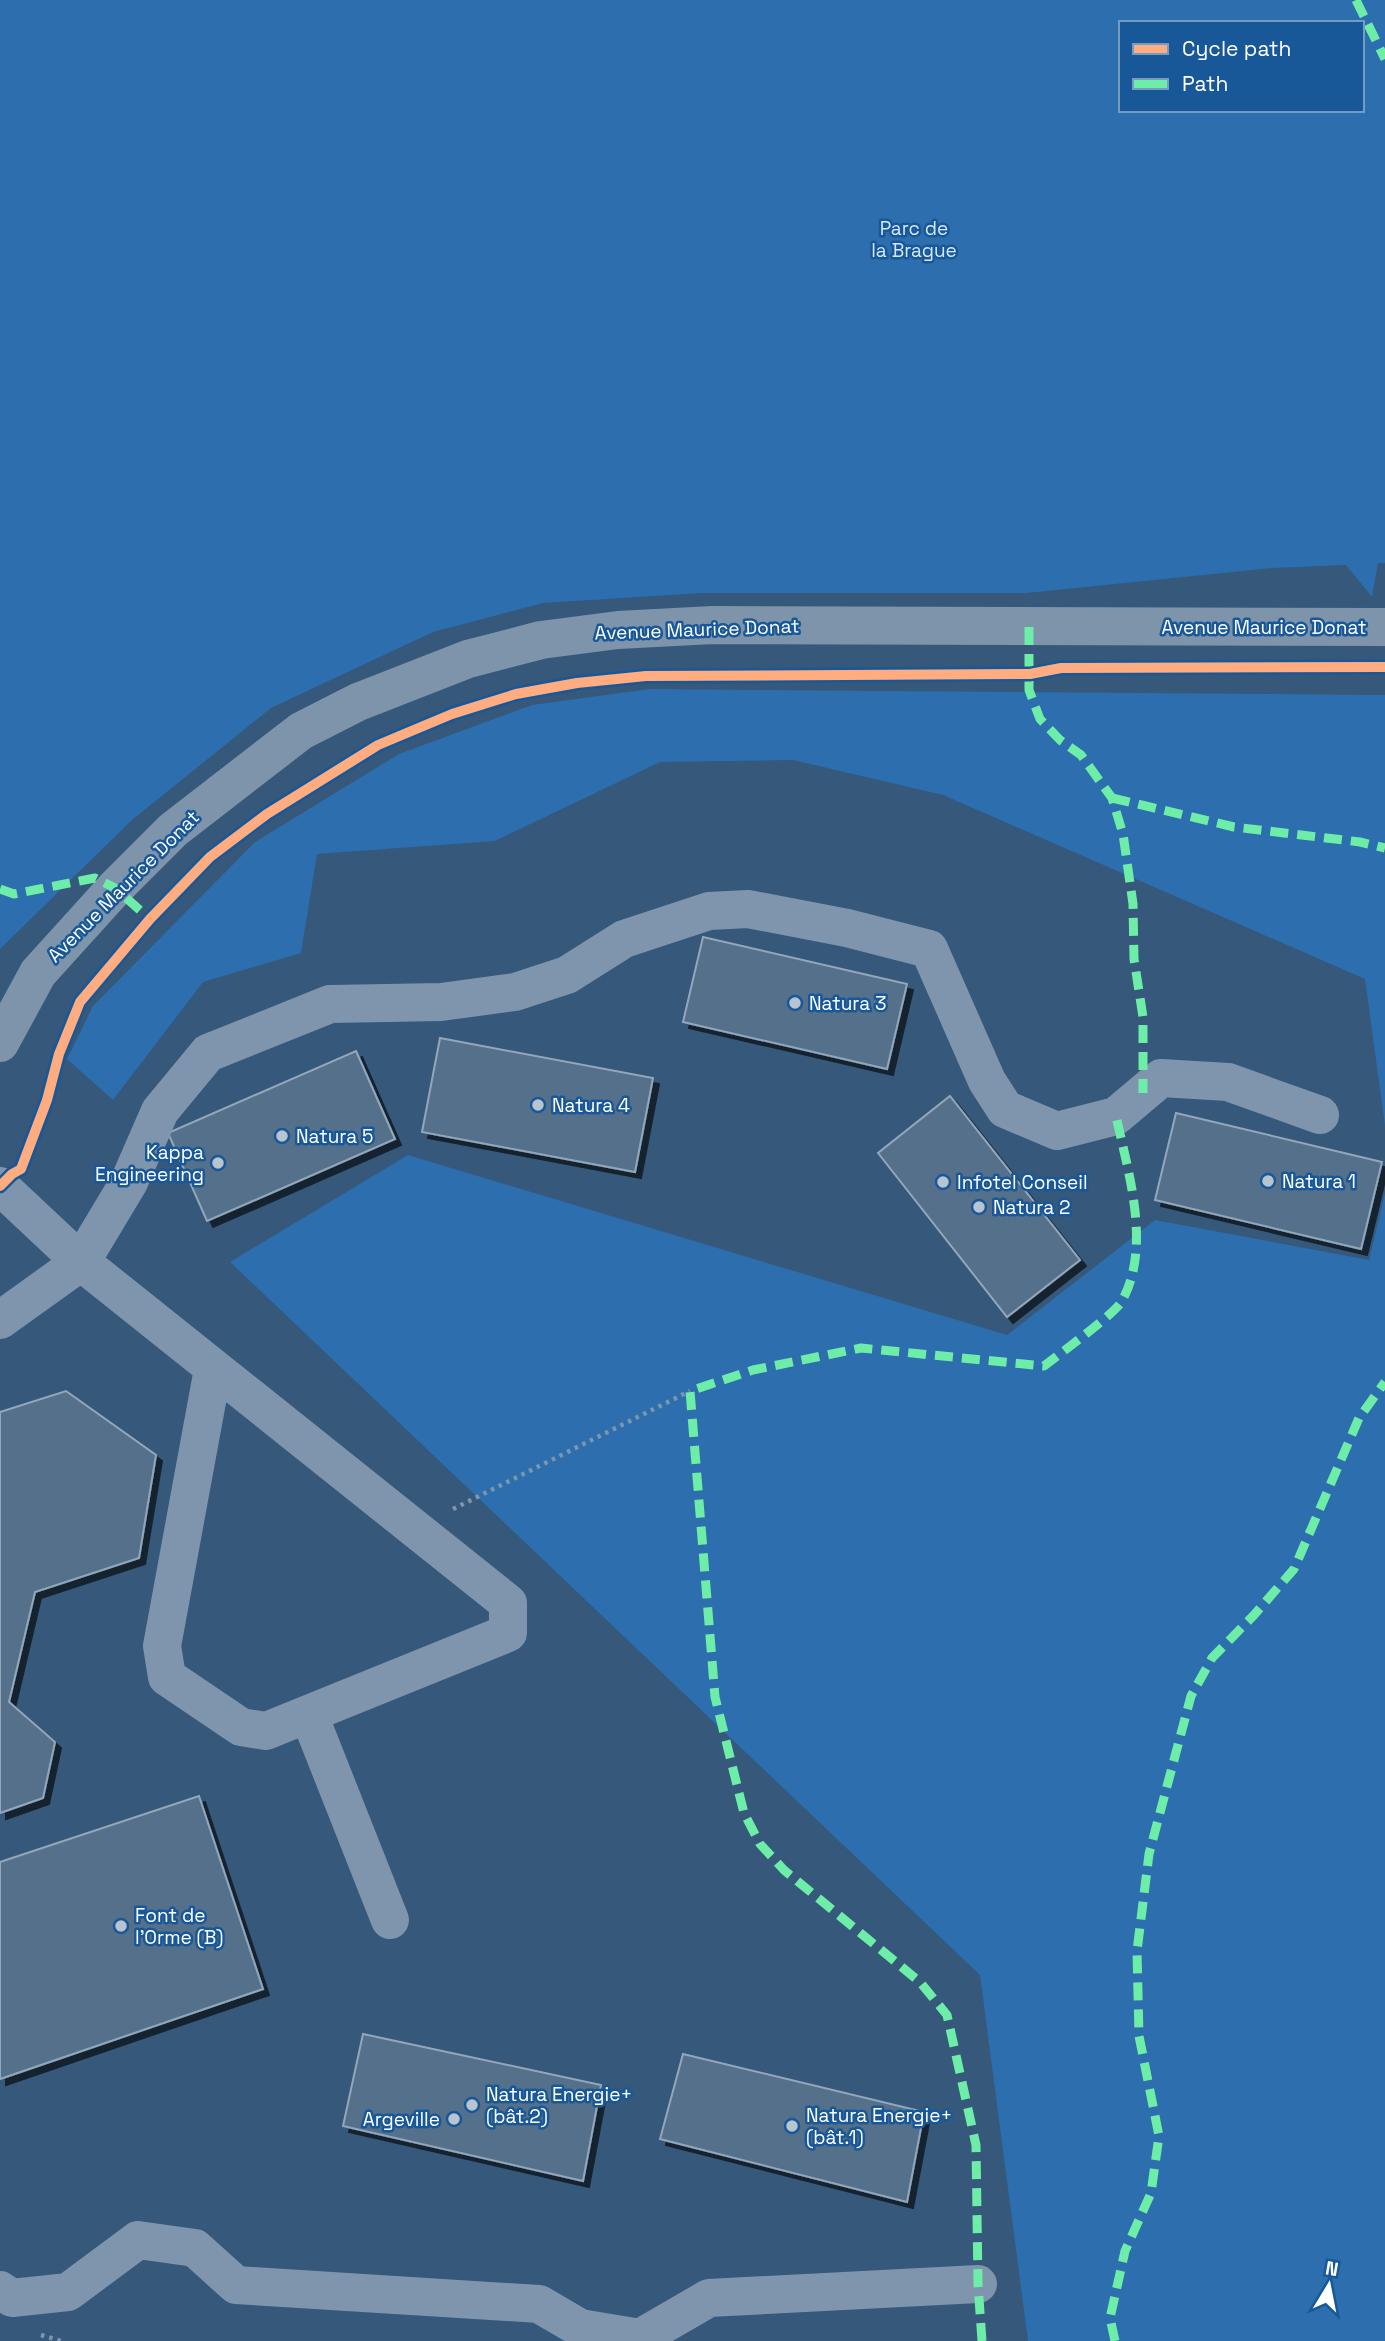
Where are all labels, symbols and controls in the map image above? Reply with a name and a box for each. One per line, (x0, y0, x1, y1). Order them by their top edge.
legend (1119, 21, 1364, 112)
text: Cycle path (1182, 35, 1291, 62)
text: Path (1182, 70, 1228, 97)
park label: Parc de la Brague (871, 216, 957, 263)
street label: Avenue Maurice Donat (594, 613, 800, 646)
street label: Avenue Maurice Donat (1161, 615, 1367, 640)
street label: Avenue Maurice Donat (42, 805, 205, 968)
place label: Natura 3 (809, 991, 886, 1016)
marker: Natura 3 (787, 995, 803, 1011)
place label: Natura 4 (552, 1093, 630, 1118)
marker: Natura 4 (530, 1097, 546, 1113)
place label: Natura 5 (296, 1124, 373, 1149)
marker: Natura 5 (274, 1128, 290, 1144)
place label: Kappa Engineering (95, 1140, 204, 1187)
marker: Kappa Engineering (210, 1155, 226, 1171)
place label: Natura 1 (1282, 1169, 1356, 1194)
place label: Infotel Conseil (957, 1170, 1088, 1195)
marker: Natura 1 (1260, 1173, 1276, 1189)
marker: Infotel Conseil (935, 1174, 951, 1190)
place label: Natura 2 (993, 1195, 1070, 1220)
marker: Natura 2 (971, 1199, 987, 1215)
place label: Font de l'Orme (B) (135, 1903, 223, 1950)
marker: Font de l'Orme (B) (113, 1918, 129, 1934)
place label: Natura Energie+ (bât.2) (486, 2082, 632, 2129)
marker: Natura Energie+ (bât.2) (464, 2097, 480, 2113)
place label: Natura Energie+ (bât.1) (806, 2103, 952, 2150)
place label: Argeville (363, 2107, 440, 2132)
marker: Argeville (446, 2111, 462, 2127)
marker: Natura Energie+ (bât.1) (784, 2118, 800, 2134)
north arrow (1294, 2250, 1364, 2320)
text: N (1323, 2255, 1340, 2282)

